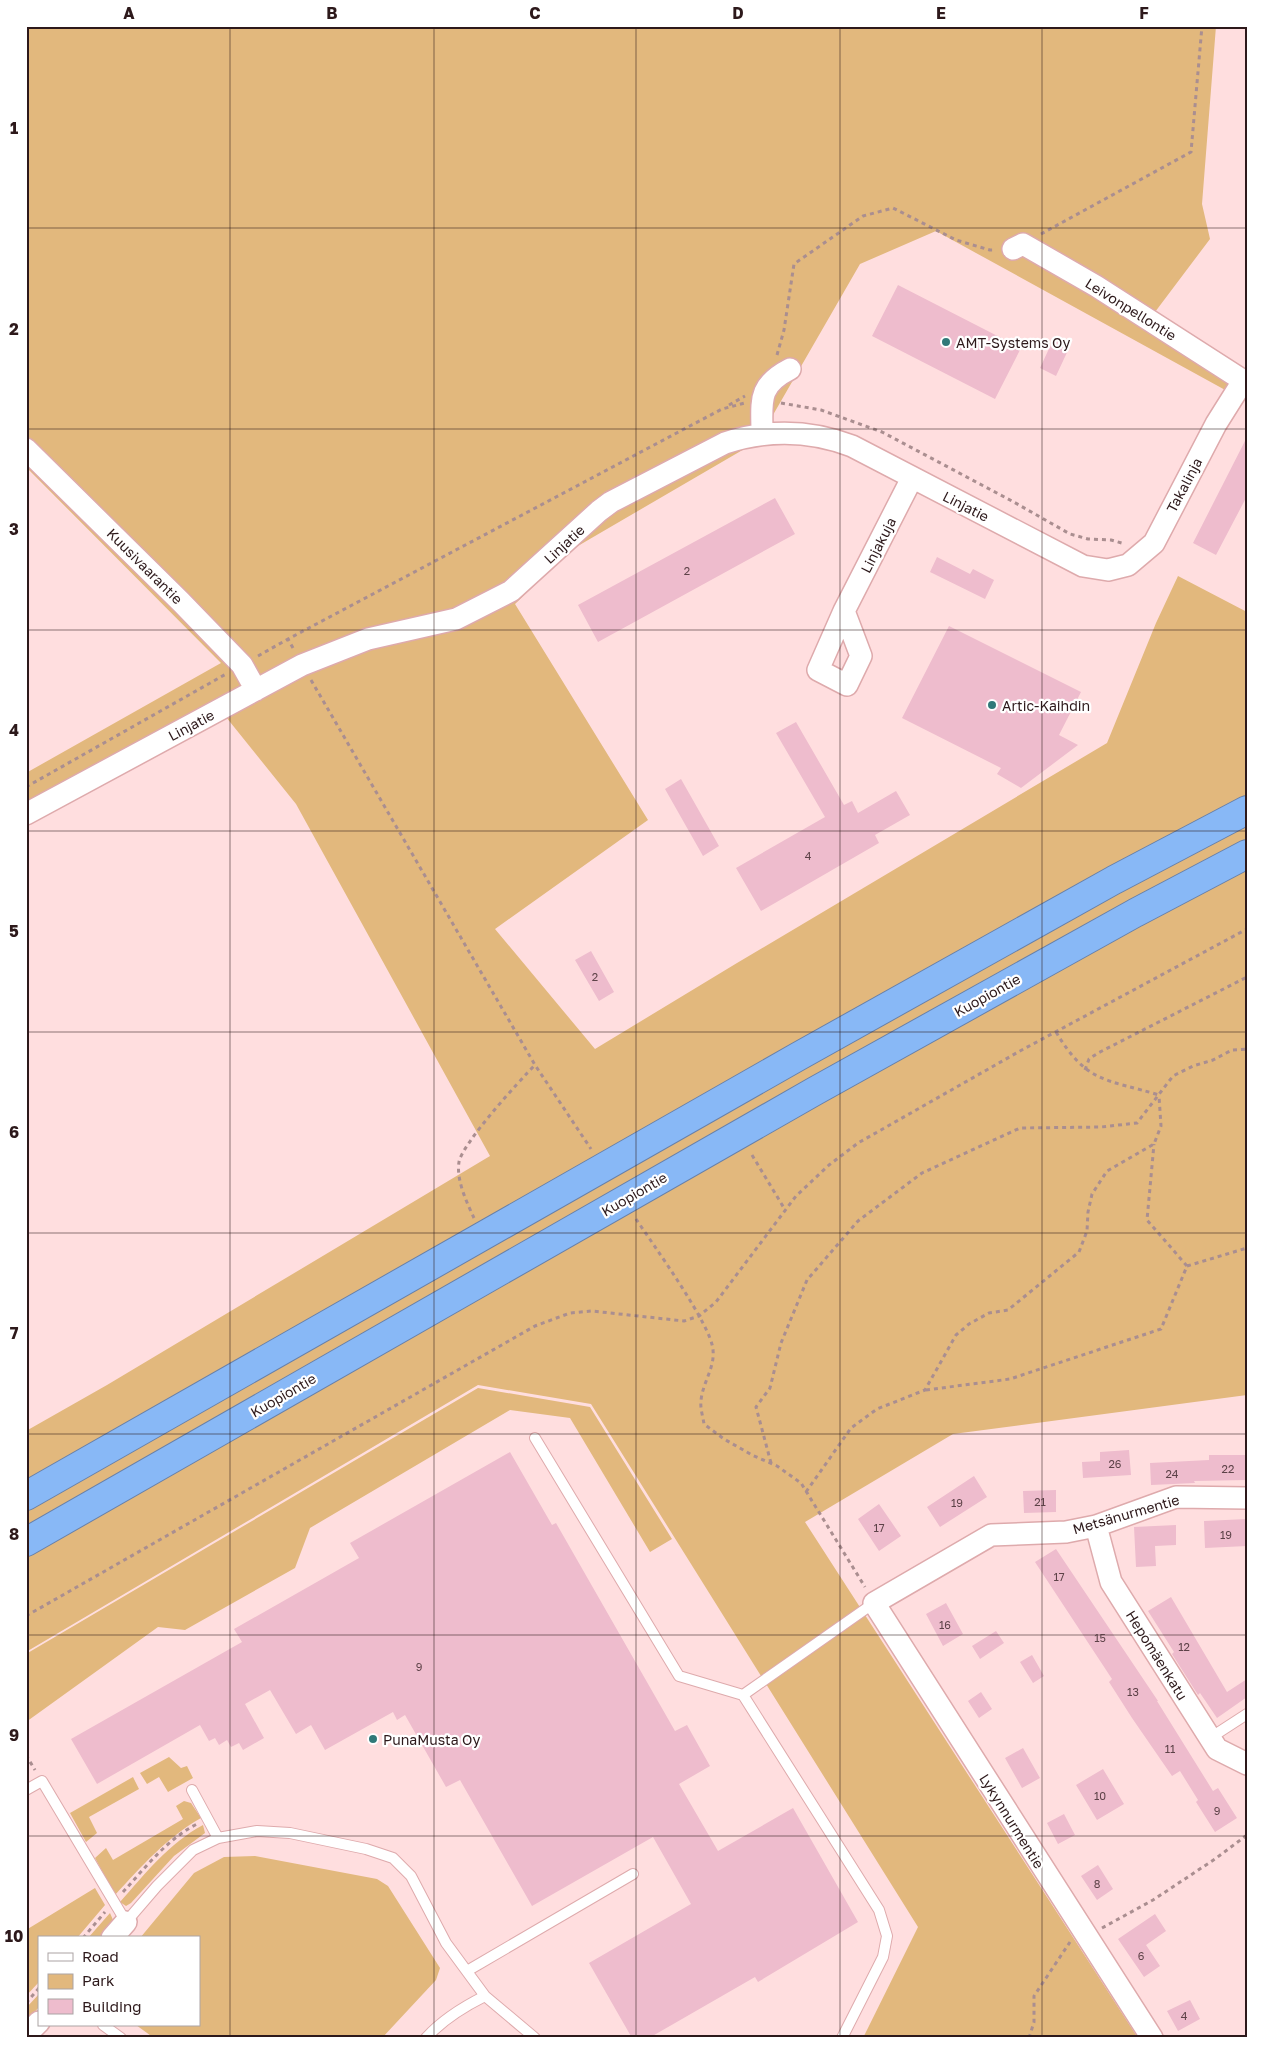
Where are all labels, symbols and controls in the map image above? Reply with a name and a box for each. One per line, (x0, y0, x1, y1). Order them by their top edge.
text: A (123, 3, 135, 23)
text: B (326, 3, 338, 23)
text: C (529, 3, 541, 23)
text: D (732, 3, 744, 23)
text: E (936, 3, 946, 23)
text: F (1139, 3, 1149, 23)
text: 1 (10, 118, 18, 138)
street label: Leivonpellontie (1082, 274, 1180, 344)
text: 2 (9, 319, 19, 339)
place label: AMT-Systems Oy (956, 334, 1070, 351)
marker: AMT-Systems Oy (940, 336, 952, 348)
street label: Takalinja (1163, 455, 1205, 515)
street label: Linjatie (940, 487, 992, 525)
street label: Linjakuja (857, 514, 899, 576)
text: 3 (9, 519, 19, 539)
street label: Linjatie (540, 521, 588, 567)
street label: Kuusivaarantie (104, 525, 186, 607)
house number: 2 (684, 564, 690, 577)
place label: Artic-Kaihdin (1002, 697, 1090, 714)
marker: Artic-Kaihdin (986, 699, 998, 711)
street label: Linjatie (165, 706, 217, 744)
text: 4 (9, 720, 19, 740)
house number: 4 (805, 849, 812, 862)
text: 5 (9, 921, 19, 941)
house number: 2 (592, 970, 598, 983)
street label: Kuopiontie (951, 970, 1023, 1020)
text: 6 (9, 1122, 19, 1142)
street label: Kuopiontie (598, 1168, 670, 1220)
text: 7 (10, 1323, 19, 1343)
street label: Kuopiontie (247, 1369, 319, 1421)
house number: 26 (1108, 1457, 1122, 1470)
house number: 22 (1222, 1462, 1234, 1475)
house number: 24 (1165, 1467, 1179, 1480)
street label: Metsänurmentie (1071, 1491, 1181, 1537)
house number: 21 (1034, 1495, 1046, 1508)
house number: 19 (951, 1496, 963, 1509)
house number: 17 (873, 1521, 885, 1534)
text: 8 (9, 1524, 19, 1544)
house number: 19 (1220, 1528, 1232, 1541)
house number: 17 (1053, 1570, 1065, 1583)
street label: Hepomäenkatu (1123, 1607, 1191, 1703)
house number: 16 (939, 1618, 951, 1631)
house number: 15 (1094, 1631, 1106, 1644)
house number: 12 (1178, 1640, 1190, 1653)
house number: 9 (416, 1660, 422, 1673)
house number: 13 (1127, 1685, 1139, 1698)
text: 9 (9, 1725, 19, 1745)
place label: PunaMusta Oy (383, 1731, 480, 1748)
marker: PunaMusta Oy (367, 1733, 379, 1745)
house number: 11 (1165, 1742, 1175, 1755)
street label: Lykynnurmentie (976, 1771, 1048, 1871)
house number: 10 (1094, 1789, 1106, 1802)
house number: 9 (1214, 1804, 1220, 1817)
house number: 8 (1094, 1877, 1101, 1890)
text: 10 (5, 1926, 23, 1946)
legend (38, 1936, 200, 2026)
text: Road (82, 1947, 119, 1965)
house number: 6 (1138, 1949, 1145, 1962)
text: Park (82, 1971, 115, 1989)
text: Building (82, 1997, 142, 2015)
house number: 4 (1181, 2009, 1188, 2022)

